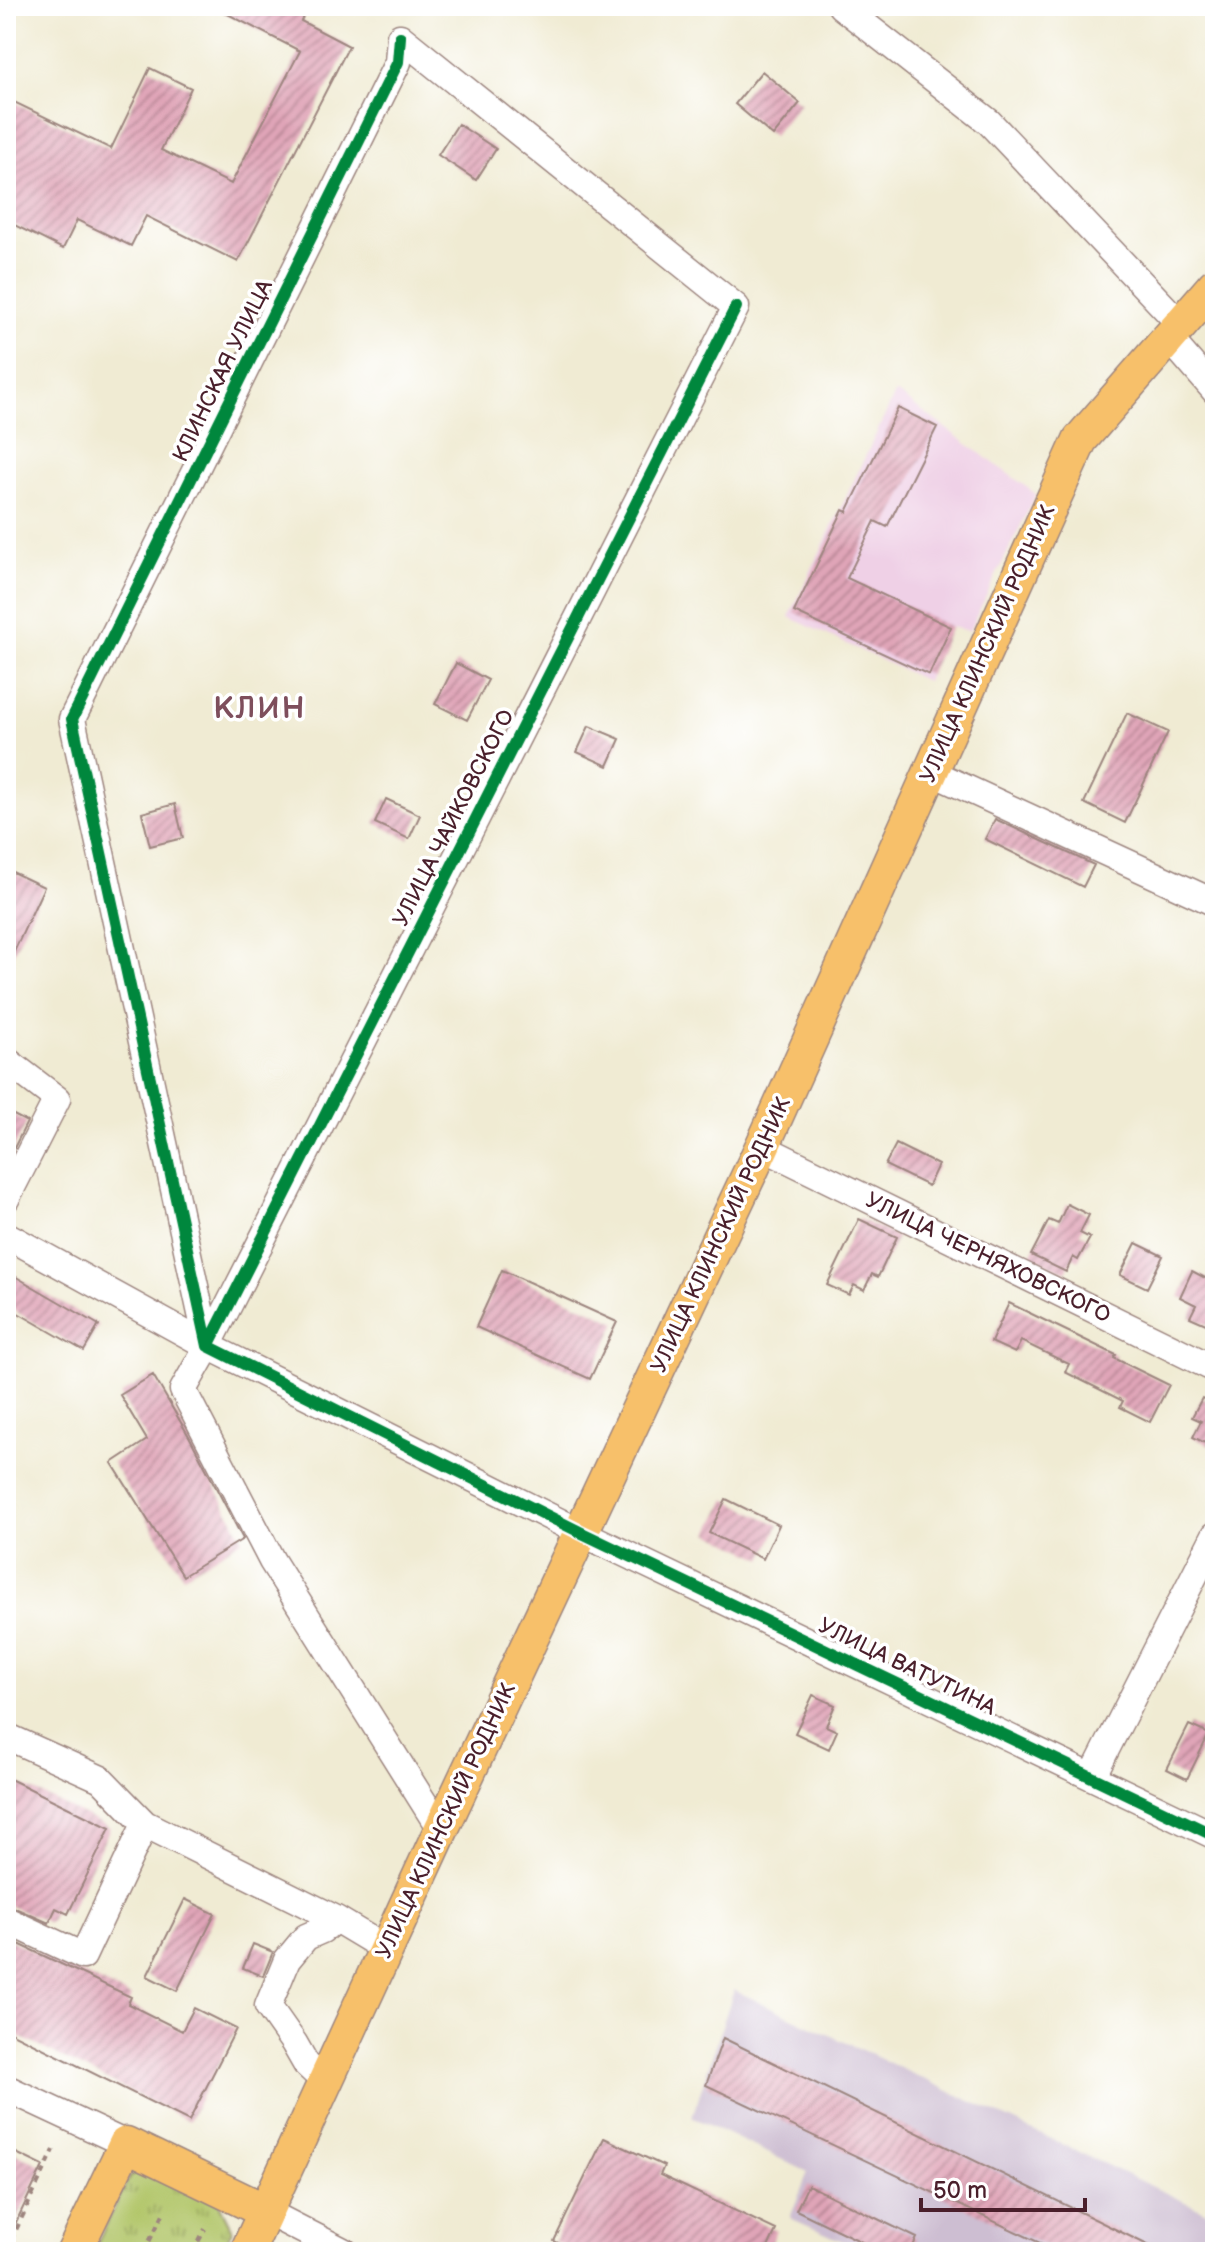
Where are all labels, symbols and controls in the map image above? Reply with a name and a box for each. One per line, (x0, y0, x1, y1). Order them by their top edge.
street label: КЛИНСКАЯ УЛИЦА (167, 275, 279, 466)
street label: УЛИЦА КЛИНСКИЙ РОДНИК (915, 501, 1062, 787)
district label: КЛИН (214, 691, 306, 727)
street label: УЛИЦА ЧАЙКОВСКОГО (388, 705, 521, 931)
street label: УЛИЦА КЛИНСКИЙ РОДНИК (645, 1092, 797, 1377)
street label: УЛИЦА ЧЕРНЯХОВСКОГО (861, 1187, 1115, 1329)
street label: УЛИЦА ВАТУТИНА (814, 1612, 1001, 1722)
street label: УЛИЦА КЛИНСКИЙ РОДНИК (370, 1678, 522, 1963)
scale bar (921, 2162, 1085, 2212)
text: 50 m (933, 2176, 987, 2205)

